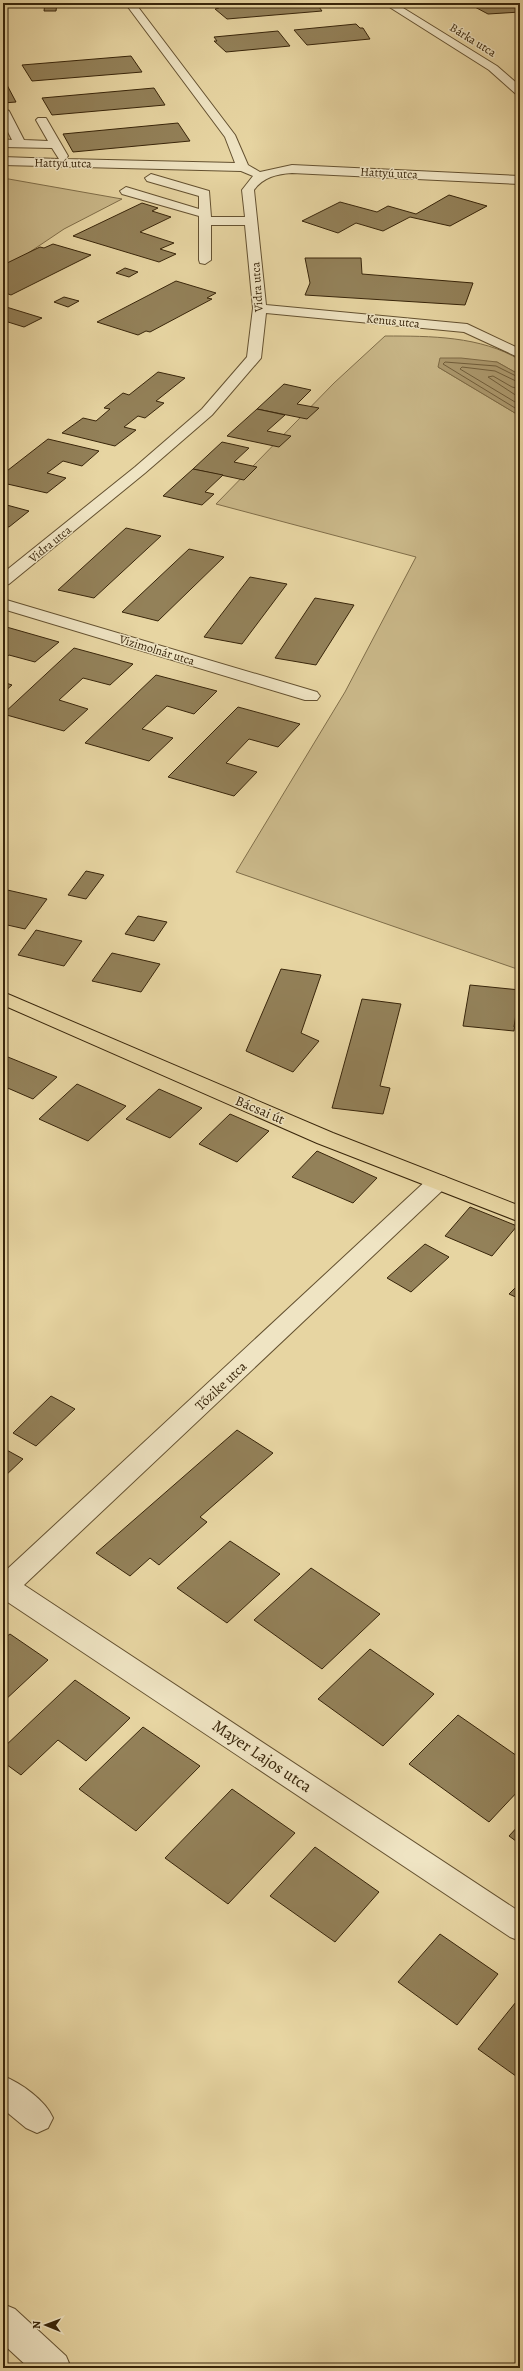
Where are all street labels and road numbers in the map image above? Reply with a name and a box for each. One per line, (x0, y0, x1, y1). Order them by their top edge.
street label: Bárka utca (447, 19, 500, 61)
street label: Hattyú utca (34, 154, 92, 172)
street label: Hattyú utca (360, 164, 419, 183)
street label: Vidra utca (247, 261, 267, 314)
street label: Kenus utca (365, 310, 421, 332)
street label: Vidra utca (25, 522, 75, 567)
street label: Vizimolnár utca (116, 631, 197, 669)
street label: Bácsai út (232, 1091, 288, 1129)
street label: Tőzike utca (191, 1357, 251, 1415)
street label: Mayer Lajos utca (208, 1714, 317, 1798)

